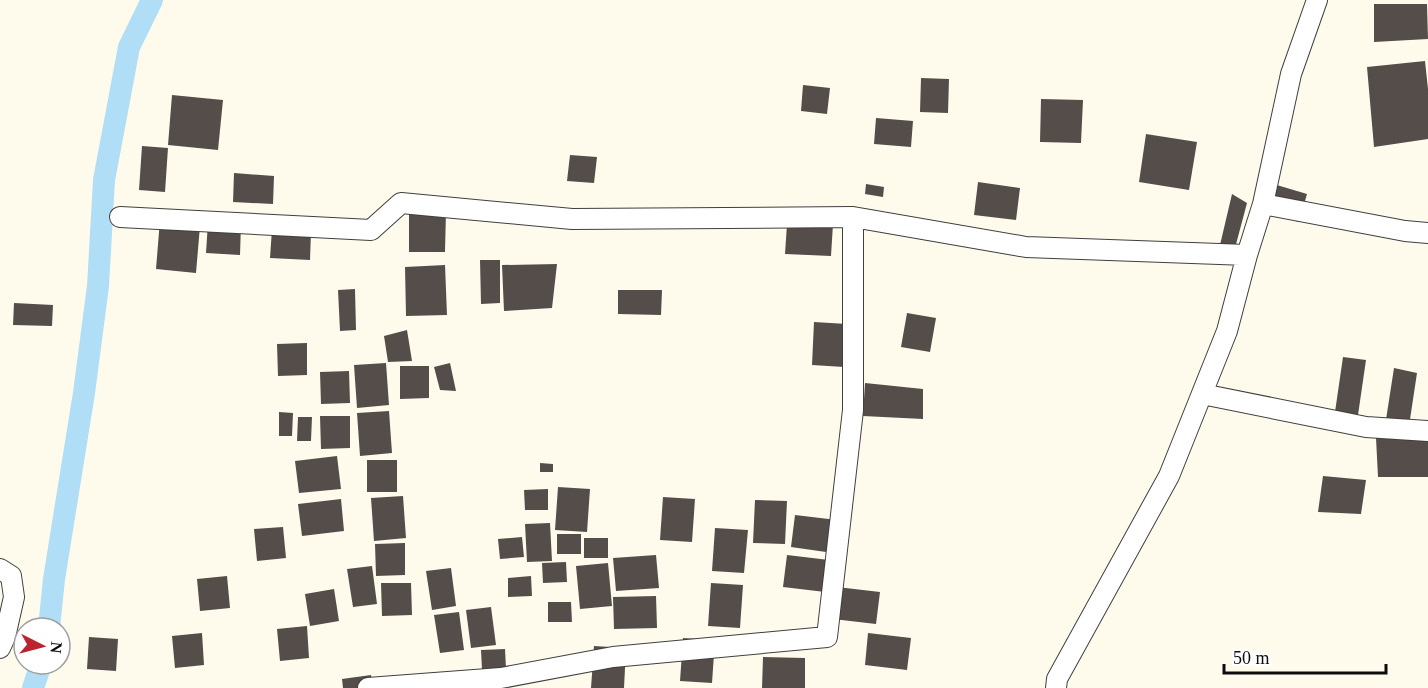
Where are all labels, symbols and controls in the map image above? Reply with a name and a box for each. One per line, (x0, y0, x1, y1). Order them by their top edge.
north arrow (12, 616, 72, 676)
scale bar (1224, 637, 1386, 675)
text: N (47, 641, 65, 655)
text: 50 m (1233, 648, 1270, 668)

